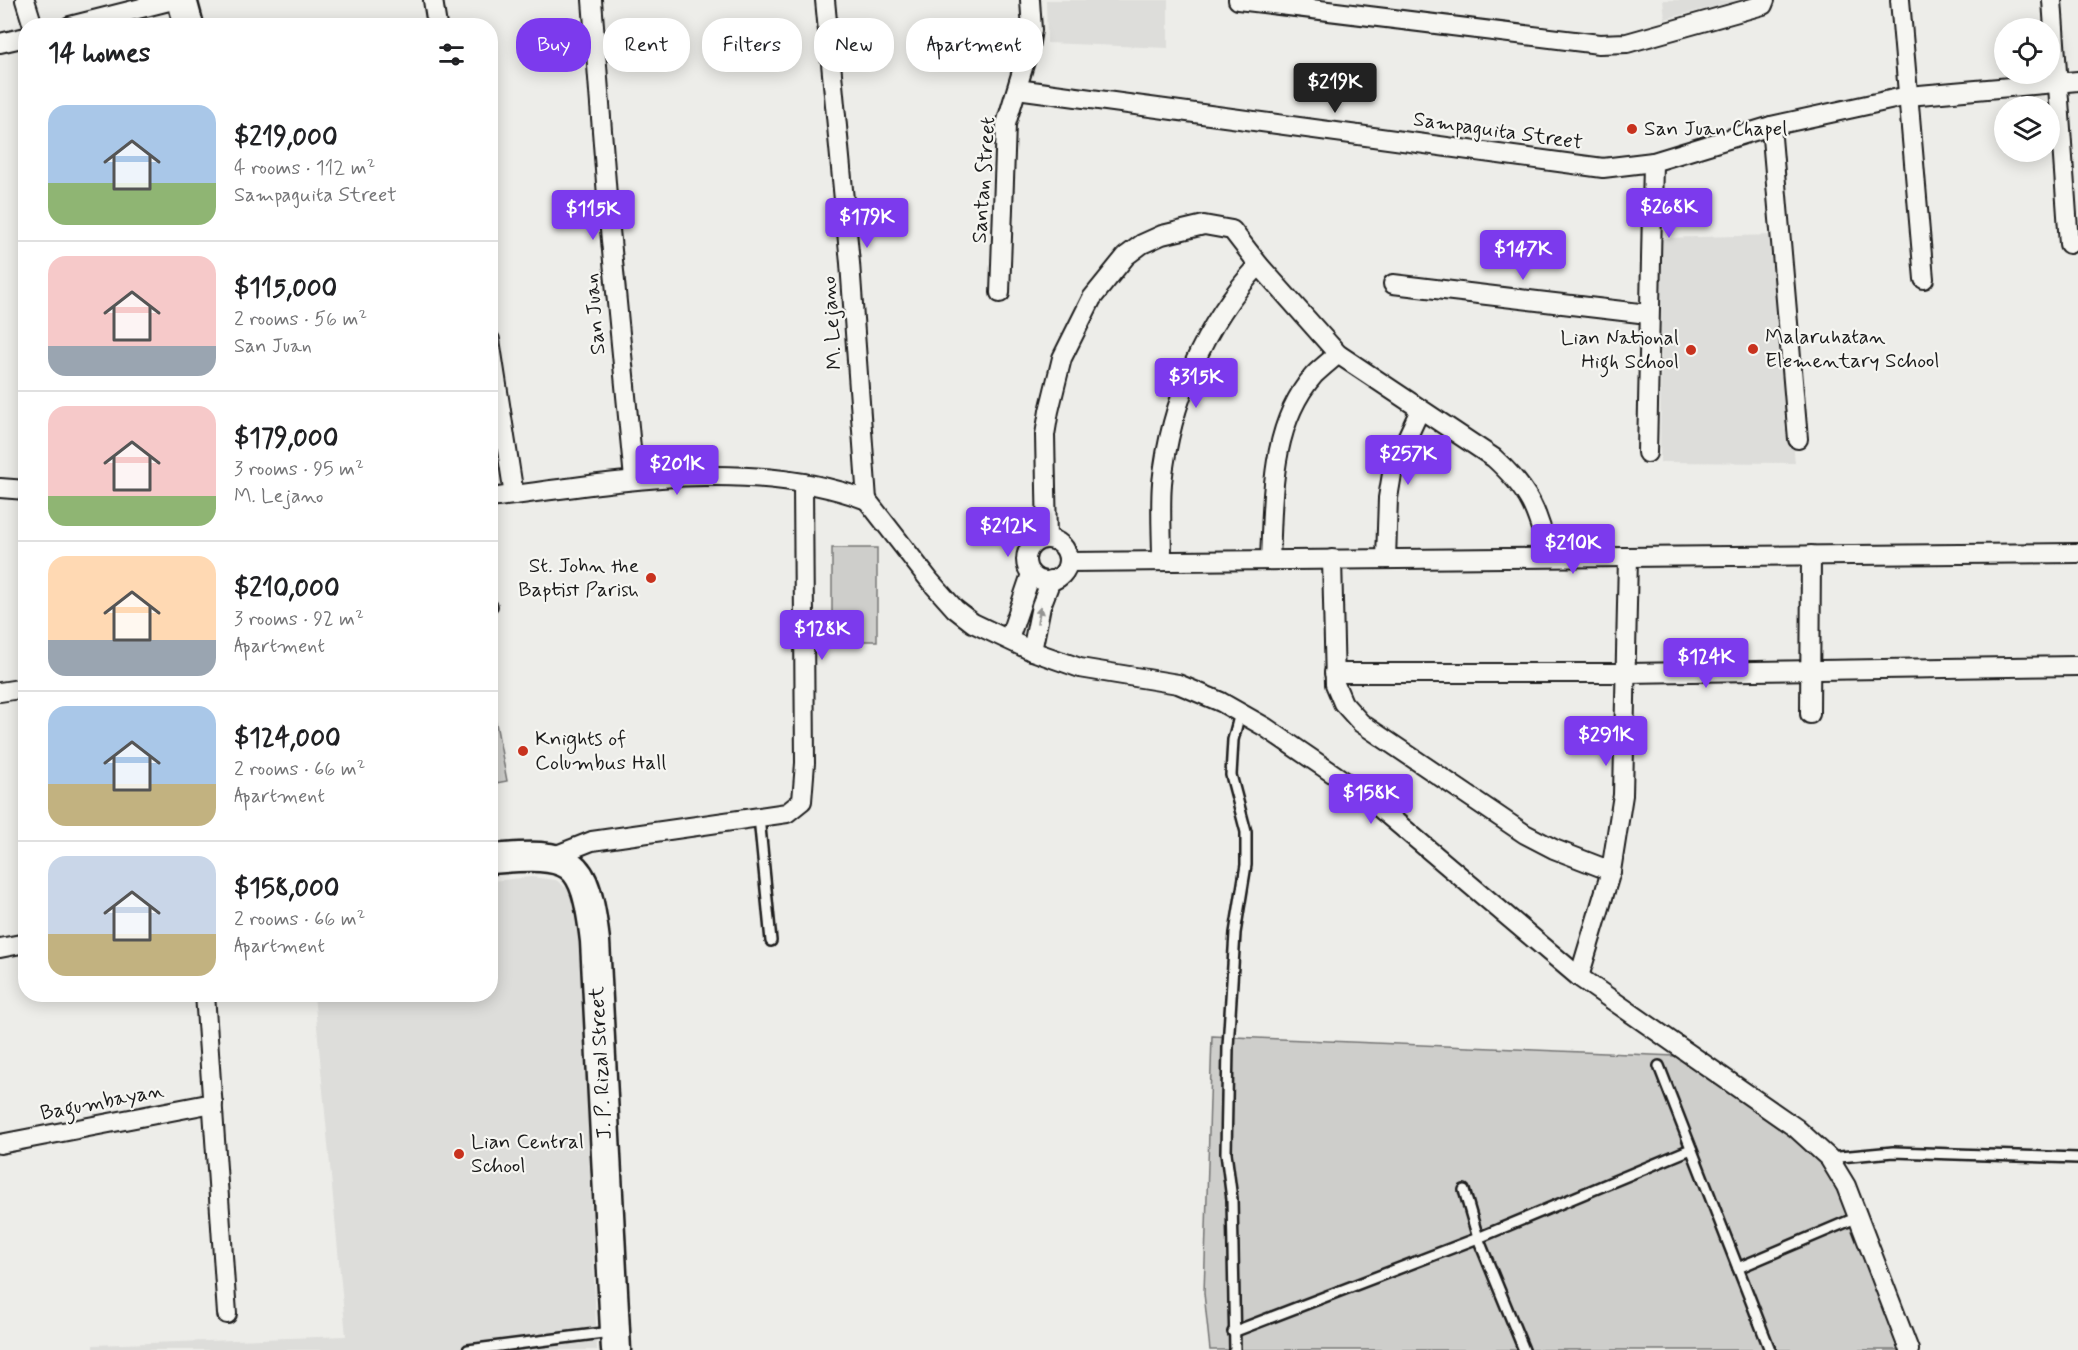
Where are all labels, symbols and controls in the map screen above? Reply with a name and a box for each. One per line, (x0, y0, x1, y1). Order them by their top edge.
chip: Buy (516, 18, 591, 72)
chip: Rent (603, 18, 690, 72)
chip: Filters (702, 18, 802, 72)
chip: New (814, 18, 894, 72)
chip: Apartment (906, 18, 1043, 72)
map controls (1994, 18, 2060, 162)
button: locate (1994, 18, 2060, 84)
text: 14 homes (48, 37, 150, 71)
icon: filters (435, 38, 468, 71)
pin: $219K (1293, 63, 1377, 114)
text: $219K (1308, 69, 1362, 96)
button: layers (1994, 96, 2060, 162)
street label: Sampaguita Street (1411, 105, 1585, 157)
place label: San Juan Chapel (1644, 115, 1787, 143)
street label: Santan Street (966, 116, 1002, 244)
text: $219,000 (234, 121, 338, 155)
marker: San Juan Chapel (1625, 122, 1639, 136)
icon: home (96, 129, 168, 201)
text: 4 rooms · 112 m² (234, 155, 375, 182)
text: Sampaguita Street (234, 182, 397, 209)
pin: $268K (1627, 188, 1711, 239)
pin: $115K (551, 190, 635, 241)
text: $268K (1640, 194, 1698, 221)
text: $115K (566, 196, 620, 223)
pin: $179K (825, 198, 909, 249)
text: $179K (839, 204, 895, 231)
pin: $147K (1481, 230, 1565, 281)
text: $147K (1494, 236, 1552, 263)
text: $115,000 (234, 272, 337, 306)
street label: San Juan (577, 272, 613, 356)
street label: M. Lejano (815, 275, 849, 371)
icon: home (96, 280, 168, 352)
text: 2 rooms · 56 m² (234, 306, 367, 333)
place label: Malaruhatan Elementary School (1765, 323, 1940, 375)
place label: Lian National High School (1560, 324, 1679, 378)
text: San Juan (234, 333, 312, 360)
marker: Malaruhatan Elementary School (1746, 342, 1760, 356)
marker: Lian National High School (1684, 343, 1698, 357)
pin: $315K (1154, 358, 1238, 409)
text: $315K (1169, 364, 1223, 391)
text: $179,000 (234, 422, 338, 456)
icon: home (96, 430, 168, 502)
pin: $257K (1366, 435, 1450, 486)
text: $257K (1379, 441, 1437, 468)
pin: $201K (635, 445, 719, 496)
text: $201K (650, 451, 704, 478)
text: 3 rooms · 95 m² (234, 456, 364, 483)
text: M. Lejano (234, 483, 324, 510)
pin: $212K (966, 507, 1050, 558)
text: $212K (980, 513, 1036, 540)
pin: $210K (1531, 524, 1615, 575)
text: $210K (1545, 530, 1601, 557)
place label: St. John the Baptist Parish (518, 552, 639, 604)
marker: St. John the Baptist Parish (644, 571, 658, 585)
text: $210,000 (234, 572, 340, 606)
icon: home (96, 580, 168, 652)
one-way arrow (1035, 605, 1044, 624)
text: 3 rooms · 92 m² (234, 606, 364, 633)
pin: $128K (780, 610, 864, 661)
text: $128K (794, 616, 850, 643)
text: Apartment (234, 633, 325, 660)
pin: $124K (1664, 638, 1748, 689)
text: $124K (1677, 644, 1735, 671)
pin: $291K (1564, 716, 1648, 767)
text: $124,000 (234, 722, 341, 756)
text: $291K (1578, 722, 1634, 749)
place label: Knights of Columbus Hall (535, 725, 666, 777)
icon: home (96, 730, 168, 802)
marker: Knights of Columbus Hall (516, 744, 530, 758)
text: 2 rooms · 66 m² (234, 756, 365, 783)
pin: $158K (1329, 774, 1413, 825)
text: $158K (1343, 780, 1399, 807)
text: Apartment (234, 783, 325, 810)
text: $158,000 (234, 872, 339, 906)
icon: home (96, 880, 168, 952)
text: 2 rooms · 66 m² (234, 906, 365, 933)
text: Apartment (234, 933, 325, 960)
street label: J. P. Rizal Street (583, 985, 619, 1140)
street label: Bagumbayan (38, 1076, 167, 1130)
place label: Lian Central School (471, 1128, 584, 1180)
marker: Lian Central School (452, 1147, 466, 1161)

